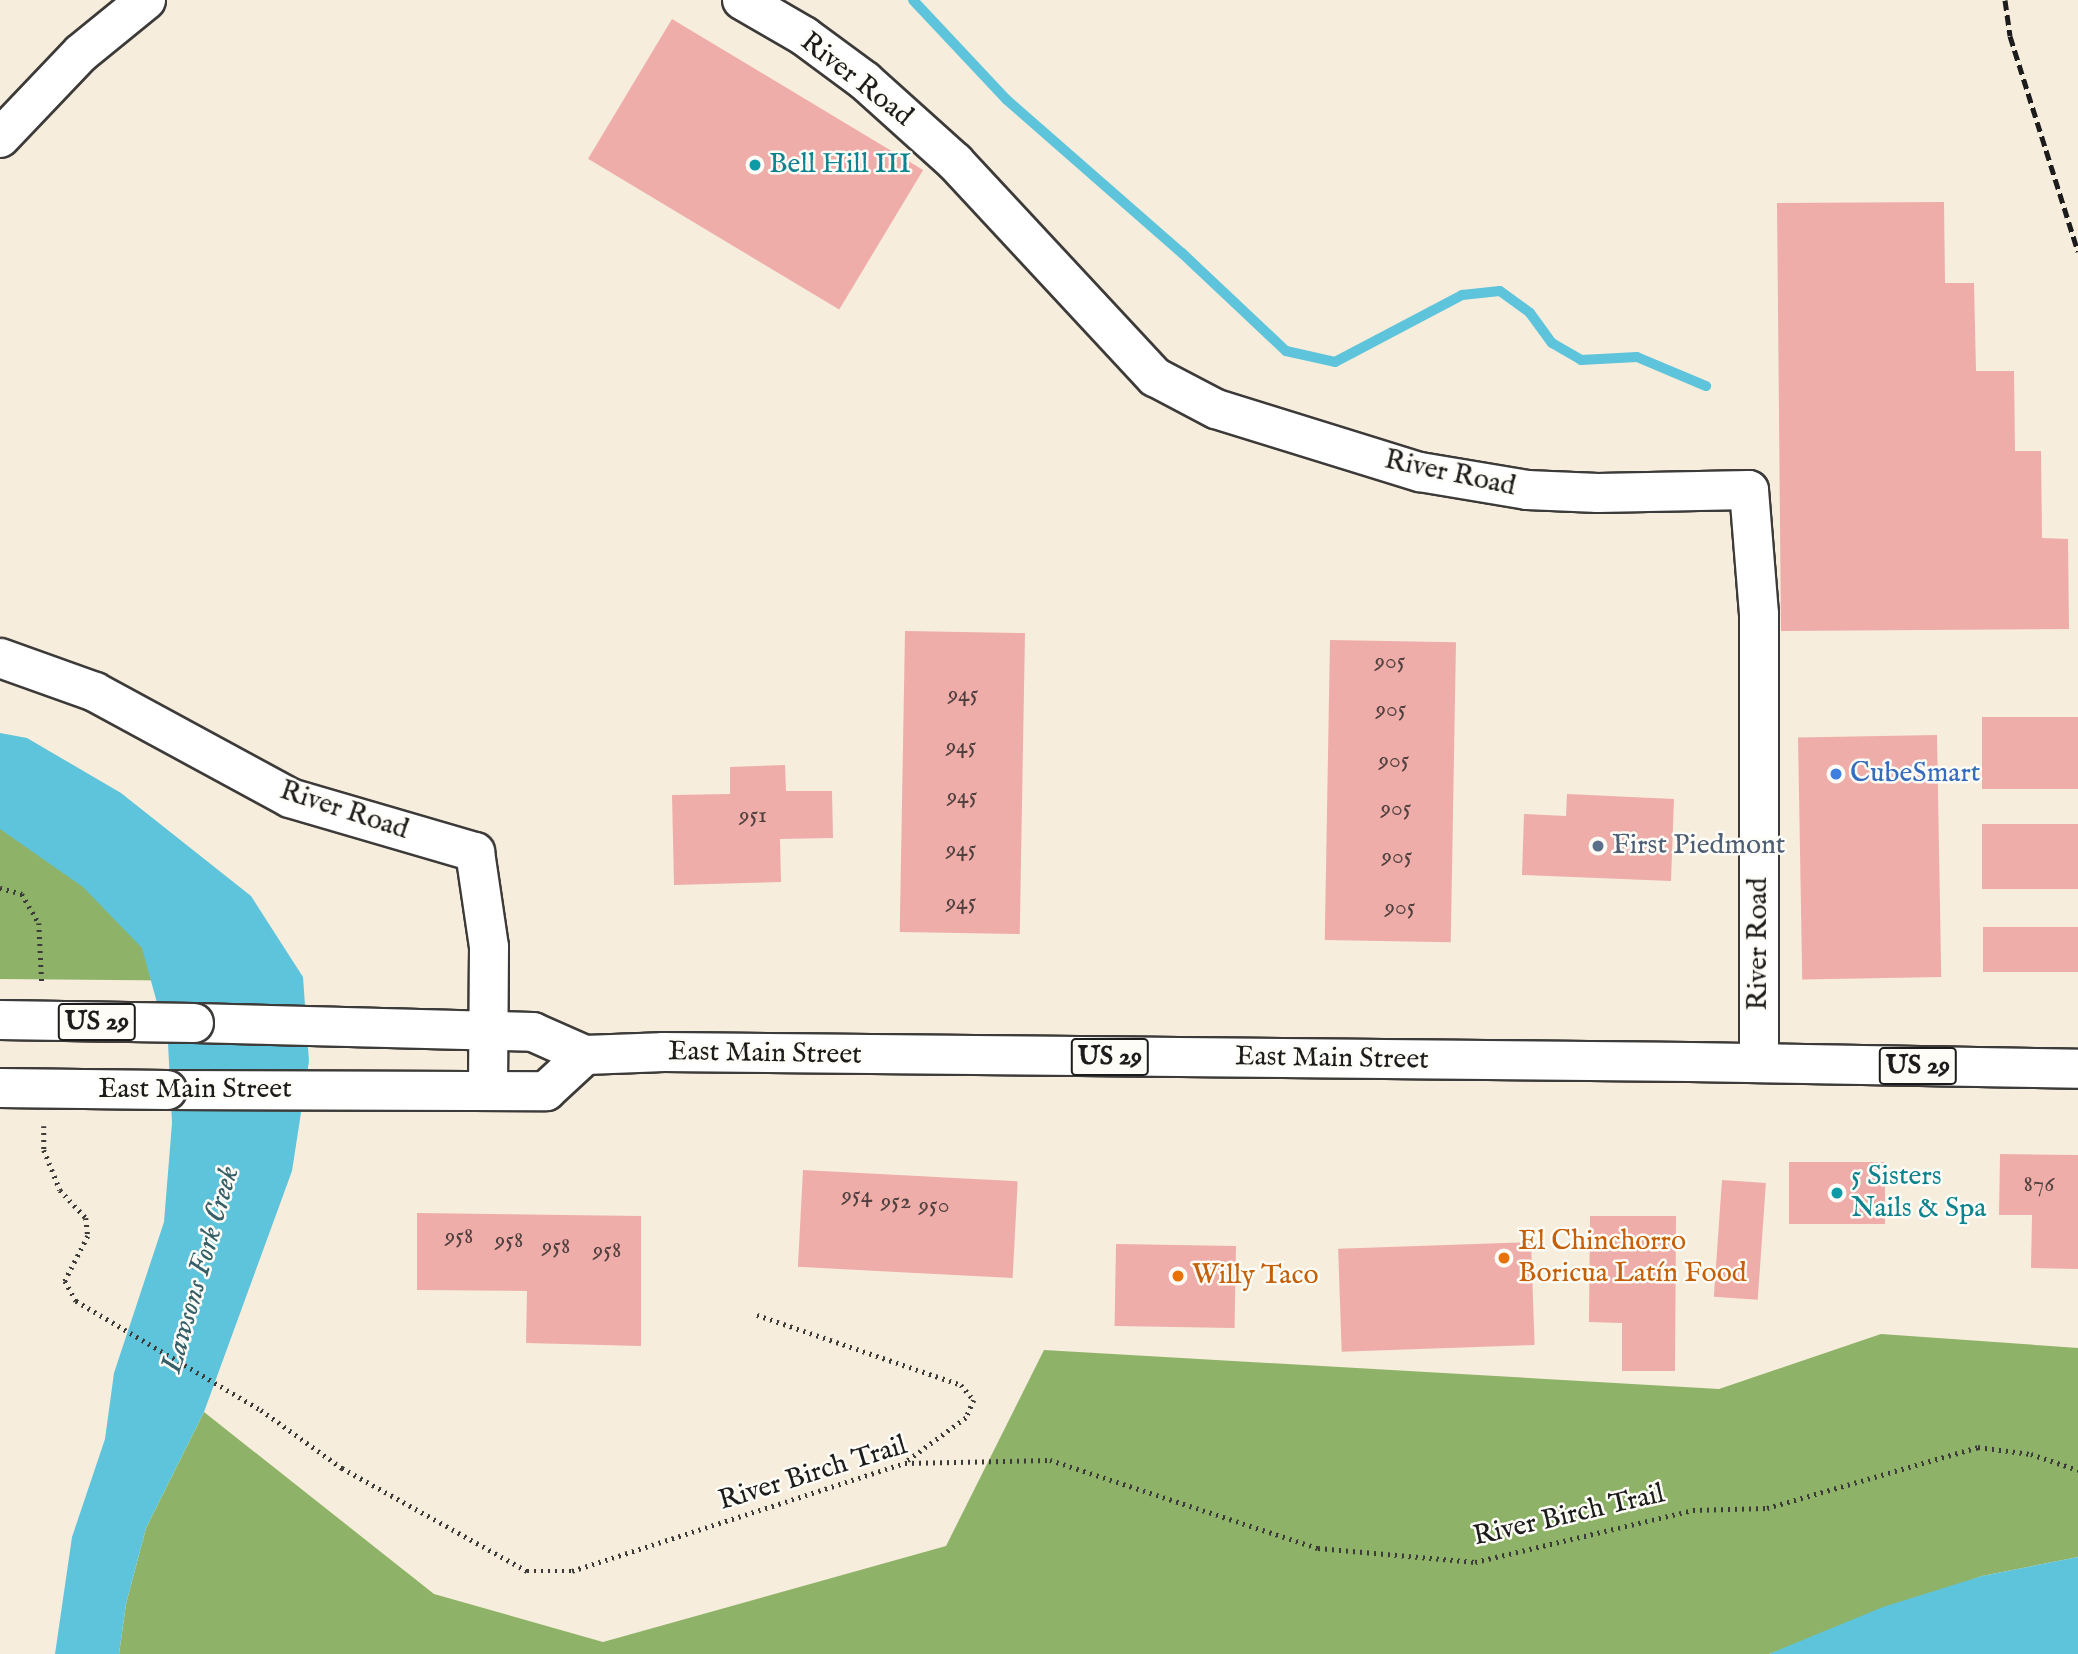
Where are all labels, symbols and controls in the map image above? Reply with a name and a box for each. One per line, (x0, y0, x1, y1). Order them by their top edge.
street label: River Road (793, 26, 919, 134)
place label: Bell Hill III (769, 148, 911, 182)
marker: Bell Hill III (747, 157, 763, 173)
street label: River Road (1381, 444, 1519, 504)
house number: 905 (1375, 648, 1405, 676)
house number: 945 (948, 681, 978, 709)
house number: 905 (1376, 696, 1406, 724)
house number: 945 (946, 733, 976, 761)
house number: 905 (1379, 747, 1409, 775)
place label: CubeSmart (1850, 757, 1980, 791)
marker: CubeSmart (1828, 766, 1844, 782)
street label: River Road (275, 774, 413, 848)
house number: 945 (947, 783, 977, 811)
house number: 905 (1381, 795, 1411, 823)
house number: 951 (739, 802, 767, 830)
place label: First Piedmont (1612, 829, 1785, 863)
house number: 945 (946, 836, 976, 864)
marker: First Piedmont (1590, 838, 1606, 854)
house number: 905 (1382, 843, 1412, 871)
street label: River Road (1742, 877, 1776, 1011)
house number: 945 (946, 889, 976, 917)
house number: 905 (1385, 894, 1415, 922)
road number: US 29 (57, 1000, 137, 1044)
road number: US 29 (1070, 1034, 1150, 1080)
street label: East Main Street (668, 1036, 862, 1072)
street label: East Main Street (1235, 1041, 1429, 1077)
road number: US 29 (1878, 1044, 1958, 1088)
street label: East Main Street (98, 1073, 292, 1107)
place label: 5 Sisters Nails & Spa (1851, 1160, 1986, 1226)
water label: Lawsons Fork Creek (154, 1162, 248, 1378)
house number: 876 (2024, 1171, 2054, 1199)
house number: 954 (842, 1182, 872, 1210)
marker: 5 Sisters Nails & Spa (1829, 1185, 1845, 1201)
house number: 952 (881, 1188, 911, 1216)
house number: 950 (919, 1192, 949, 1220)
house number: 958 (445, 1223, 473, 1251)
place label: El Chinchorro Boricua Latín Food (1518, 1225, 1747, 1291)
house number: 958 (495, 1227, 523, 1255)
house number: 958 (542, 1233, 570, 1261)
house number: 958 (593, 1237, 621, 1265)
marker: El Chinchorro Boricua Latín Food (1496, 1250, 1512, 1266)
place label: Willy Taco (1192, 1259, 1319, 1293)
marker: Willy Taco (1170, 1268, 1186, 1284)
street label: River Birch Trail (715, 1429, 911, 1519)
street label: River Birch Trail (1470, 1478, 1668, 1554)

